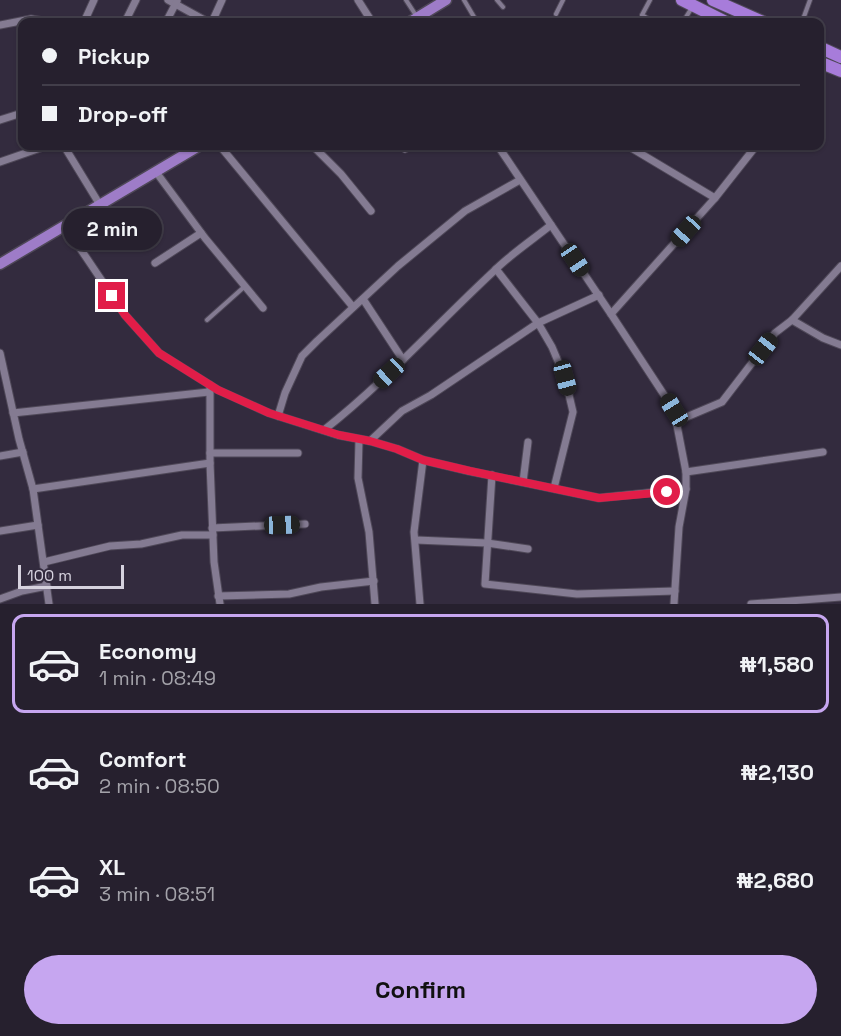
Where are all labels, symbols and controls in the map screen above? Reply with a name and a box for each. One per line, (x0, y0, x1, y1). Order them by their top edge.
text: Pickup (78, 42, 150, 70)
text: Drop-off (78, 100, 168, 128)
callout: 2 min (63, 209, 162, 251)
car (667, 212, 705, 250)
text: 2 min (87, 216, 138, 242)
car (557, 240, 593, 280)
route end (98, 282, 125, 309)
car (745, 329, 781, 369)
car (370, 354, 408, 392)
car (552, 358, 578, 398)
car (657, 390, 691, 430)
route start (653, 478, 680, 505)
car (264, 515, 300, 535)
scale bar (18, 562, 124, 590)
text: 100 m (27, 565, 72, 586)
icon: car (27, 637, 81, 691)
text: Economy (99, 637, 197, 665)
text: ₦1,580 (739, 650, 814, 678)
text: 1 min · 08:49 (99, 665, 216, 691)
icon: car (27, 745, 81, 799)
text: Comfort (99, 745, 187, 773)
text: ₦2,130 (740, 758, 814, 786)
text: 2 min · 08:50 (99, 773, 220, 799)
icon: car (27, 853, 81, 907)
text: XL (99, 853, 125, 881)
text: ₦2,680 (736, 866, 814, 894)
text: 3 min · 08:51 (99, 881, 215, 907)
button: Confirm (24, 955, 817, 1024)

